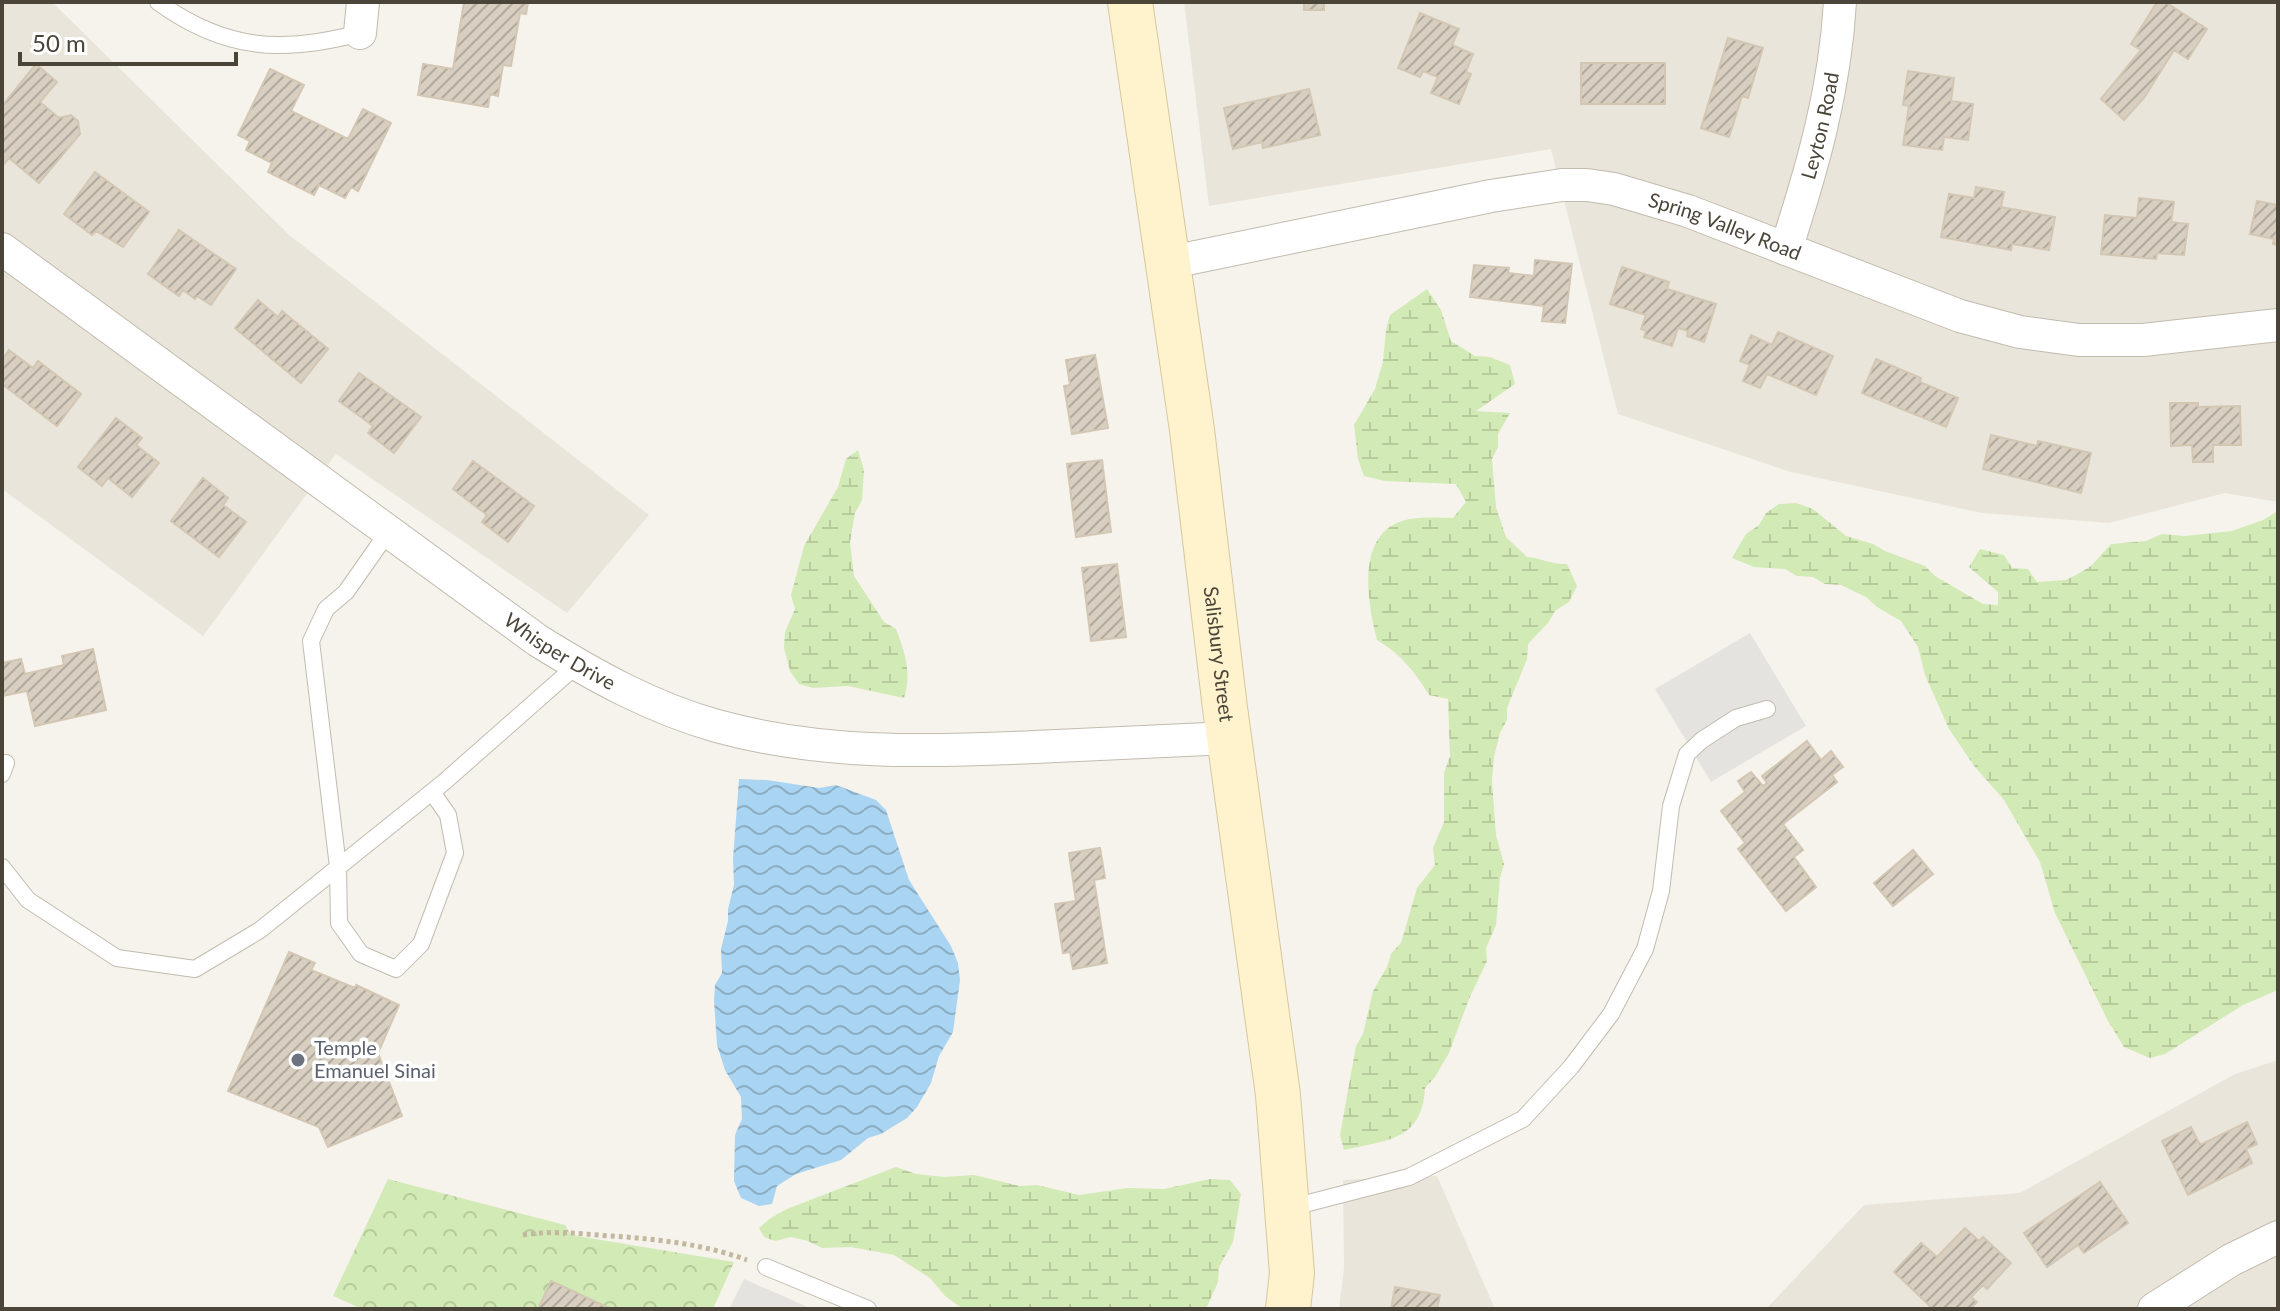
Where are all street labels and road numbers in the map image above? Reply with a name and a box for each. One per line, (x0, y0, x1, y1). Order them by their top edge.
street label: Leyton Road (1795, 70, 1843, 182)
street label: Spring Valley Road (1646, 187, 1805, 265)
street label: Salisbury Street (1200, 585, 1240, 723)
street label: Whisper Drive (500, 607, 620, 694)

